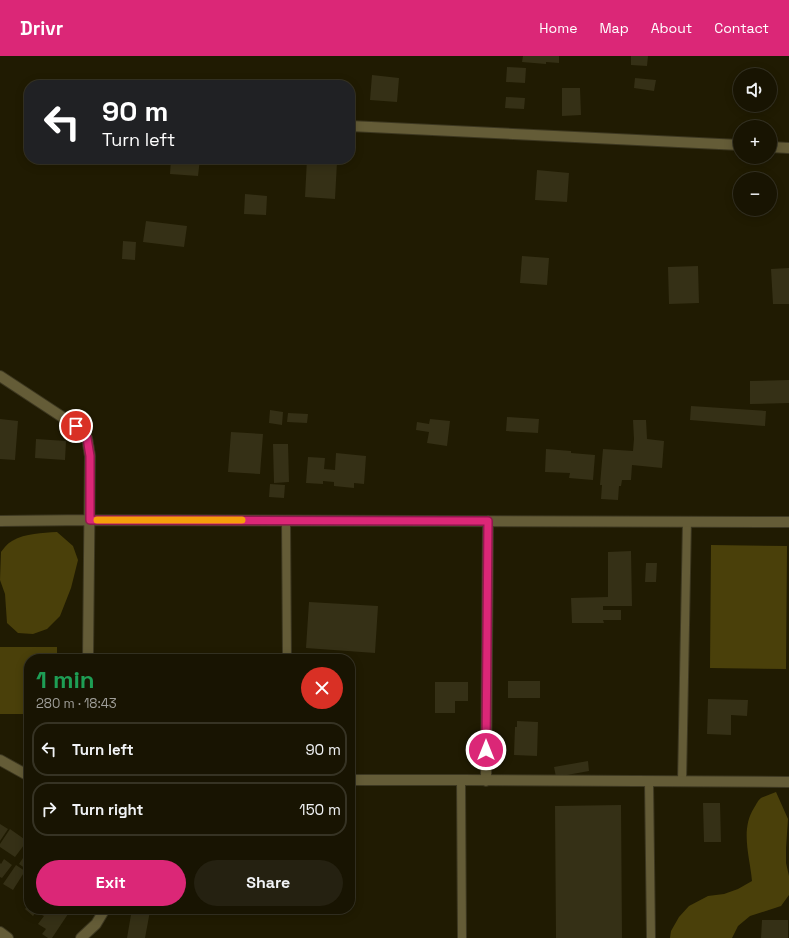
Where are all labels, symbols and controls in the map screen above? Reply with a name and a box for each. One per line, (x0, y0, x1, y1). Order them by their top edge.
text: Drivr (20, 16, 63, 41)
text: Home (539, 19, 577, 37)
text: Map (599, 19, 629, 37)
text: About (651, 19, 692, 37)
text: Contact (714, 19, 769, 37)
map controls (733, 68, 777, 216)
button: sound (733, 68, 777, 112)
text: 90 m (102, 93, 168, 129)
icon: left (36, 96, 88, 148)
button: + (733, 120, 777, 164)
text: Turn left (102, 128, 175, 151)
button: − (733, 172, 777, 216)
pin (59, 409, 93, 443)
icon: arrive (65, 415, 87, 437)
text: 1 min (36, 664, 95, 695)
button: close (301, 667, 343, 709)
text: 280 m · 18:43 (36, 695, 117, 712)
position arrow (465, 729, 507, 771)
icon: left (38, 738, 60, 760)
text: Turn left (72, 740, 134, 759)
text: 90 m (305, 740, 341, 759)
icon: right (38, 798, 60, 820)
text: Turn right (72, 800, 143, 819)
text: 150 m (299, 800, 341, 819)
button: Exit (36, 860, 186, 906)
button: Share (194, 860, 343, 906)

